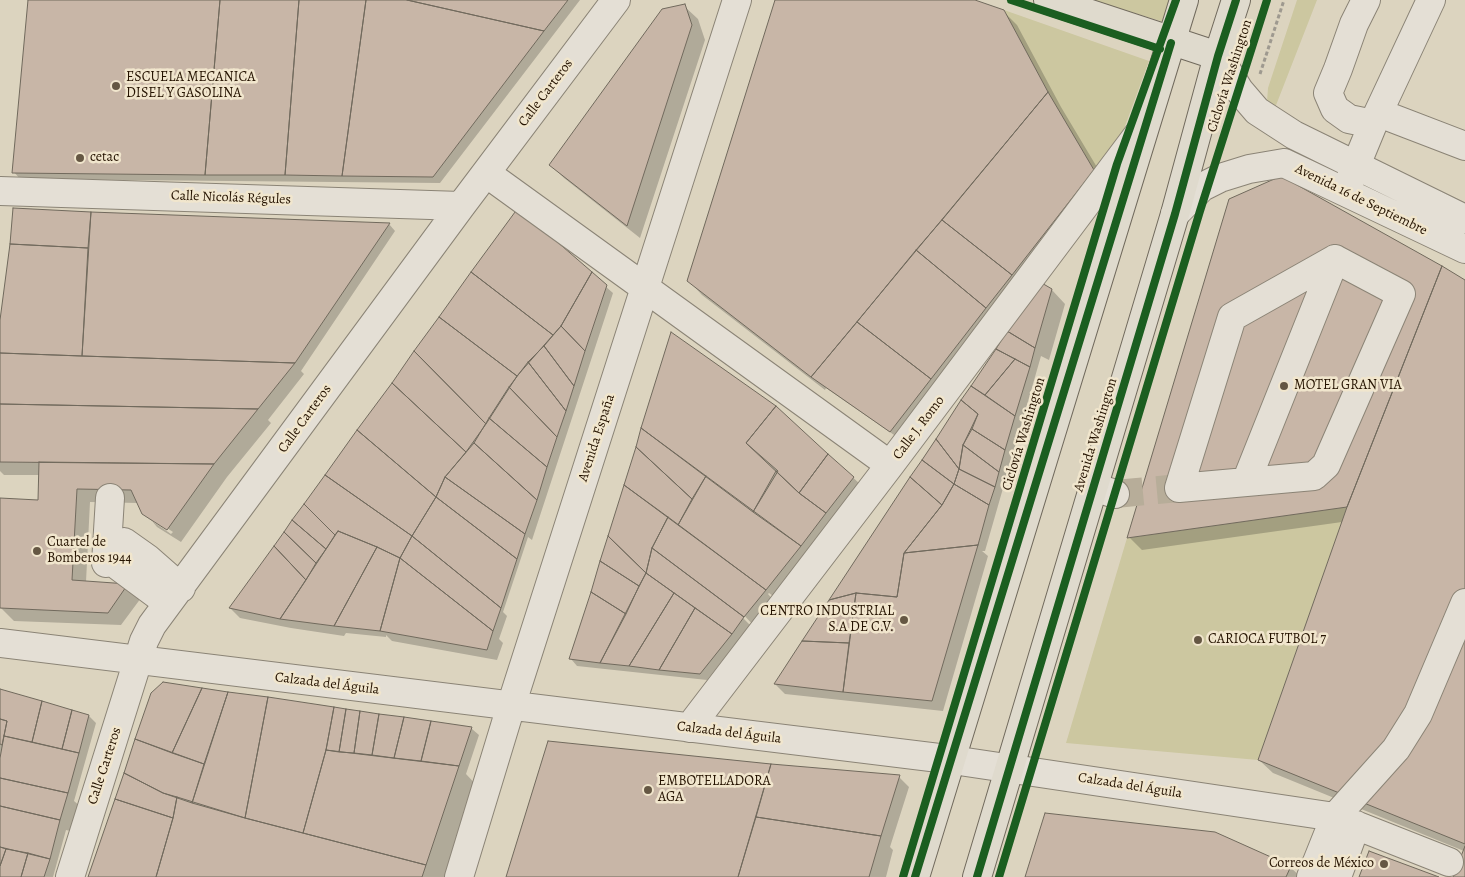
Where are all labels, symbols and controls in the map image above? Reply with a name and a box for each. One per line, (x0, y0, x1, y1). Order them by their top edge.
street label: Ciclovía Washington (1204, 18, 1256, 134)
street label: Calle Carteros (515, 56, 577, 130)
place label: ESCUELA MECANICA DISEL Y GASOLINA (126, 70, 256, 102)
marker: ESCUELA MECANICA DISEL Y GASOLINA (110, 80, 122, 92)
place label: cetac (90, 150, 119, 166)
marker: cetac (74, 152, 86, 164)
street label: Avenida 16 de Septiembre (1292, 161, 1430, 239)
street label: Calle Nicolás Régules (171, 188, 291, 208)
street label: Ciclovía Washington (999, 375, 1049, 493)
street label: Avenida Washington (1071, 376, 1121, 494)
place label: MOTEL GRAN VIA (1294, 378, 1402, 394)
marker: MOTEL GRAN VIA (1278, 380, 1290, 392)
street label: Calle Carteros (275, 381, 335, 457)
street label: Avenida España (575, 392, 619, 484)
street label: Calle J. Romo (890, 393, 948, 463)
place label: Cuartel de Bomberos 1944 (47, 535, 132, 568)
marker: Cuartel de Bomberos 1944 (31, 545, 43, 557)
place label: CENTRO INDUSTRIAL S.A DE C.V. (760, 604, 894, 636)
marker: CENTRO INDUSTRIAL S.A DE C.V. (898, 614, 910, 626)
place label: CARIOCA FUTBOL 7 (1208, 632, 1326, 648)
marker: CARIOCA FUTBOL 7 (1192, 634, 1204, 646)
street label: Calzada del Águila (274, 669, 380, 699)
street label: Calzada del Águila (676, 718, 782, 748)
street label: Calle Carteros (85, 725, 125, 807)
street label: Calzada del Águila (1077, 769, 1183, 803)
place label: EMBOTELLADORA AGA (658, 774, 771, 806)
marker: EMBOTELLADORA AGA (642, 784, 654, 796)
place label: Correos de México (1269, 856, 1374, 872)
marker: Correos de México (1378, 858, 1390, 870)

